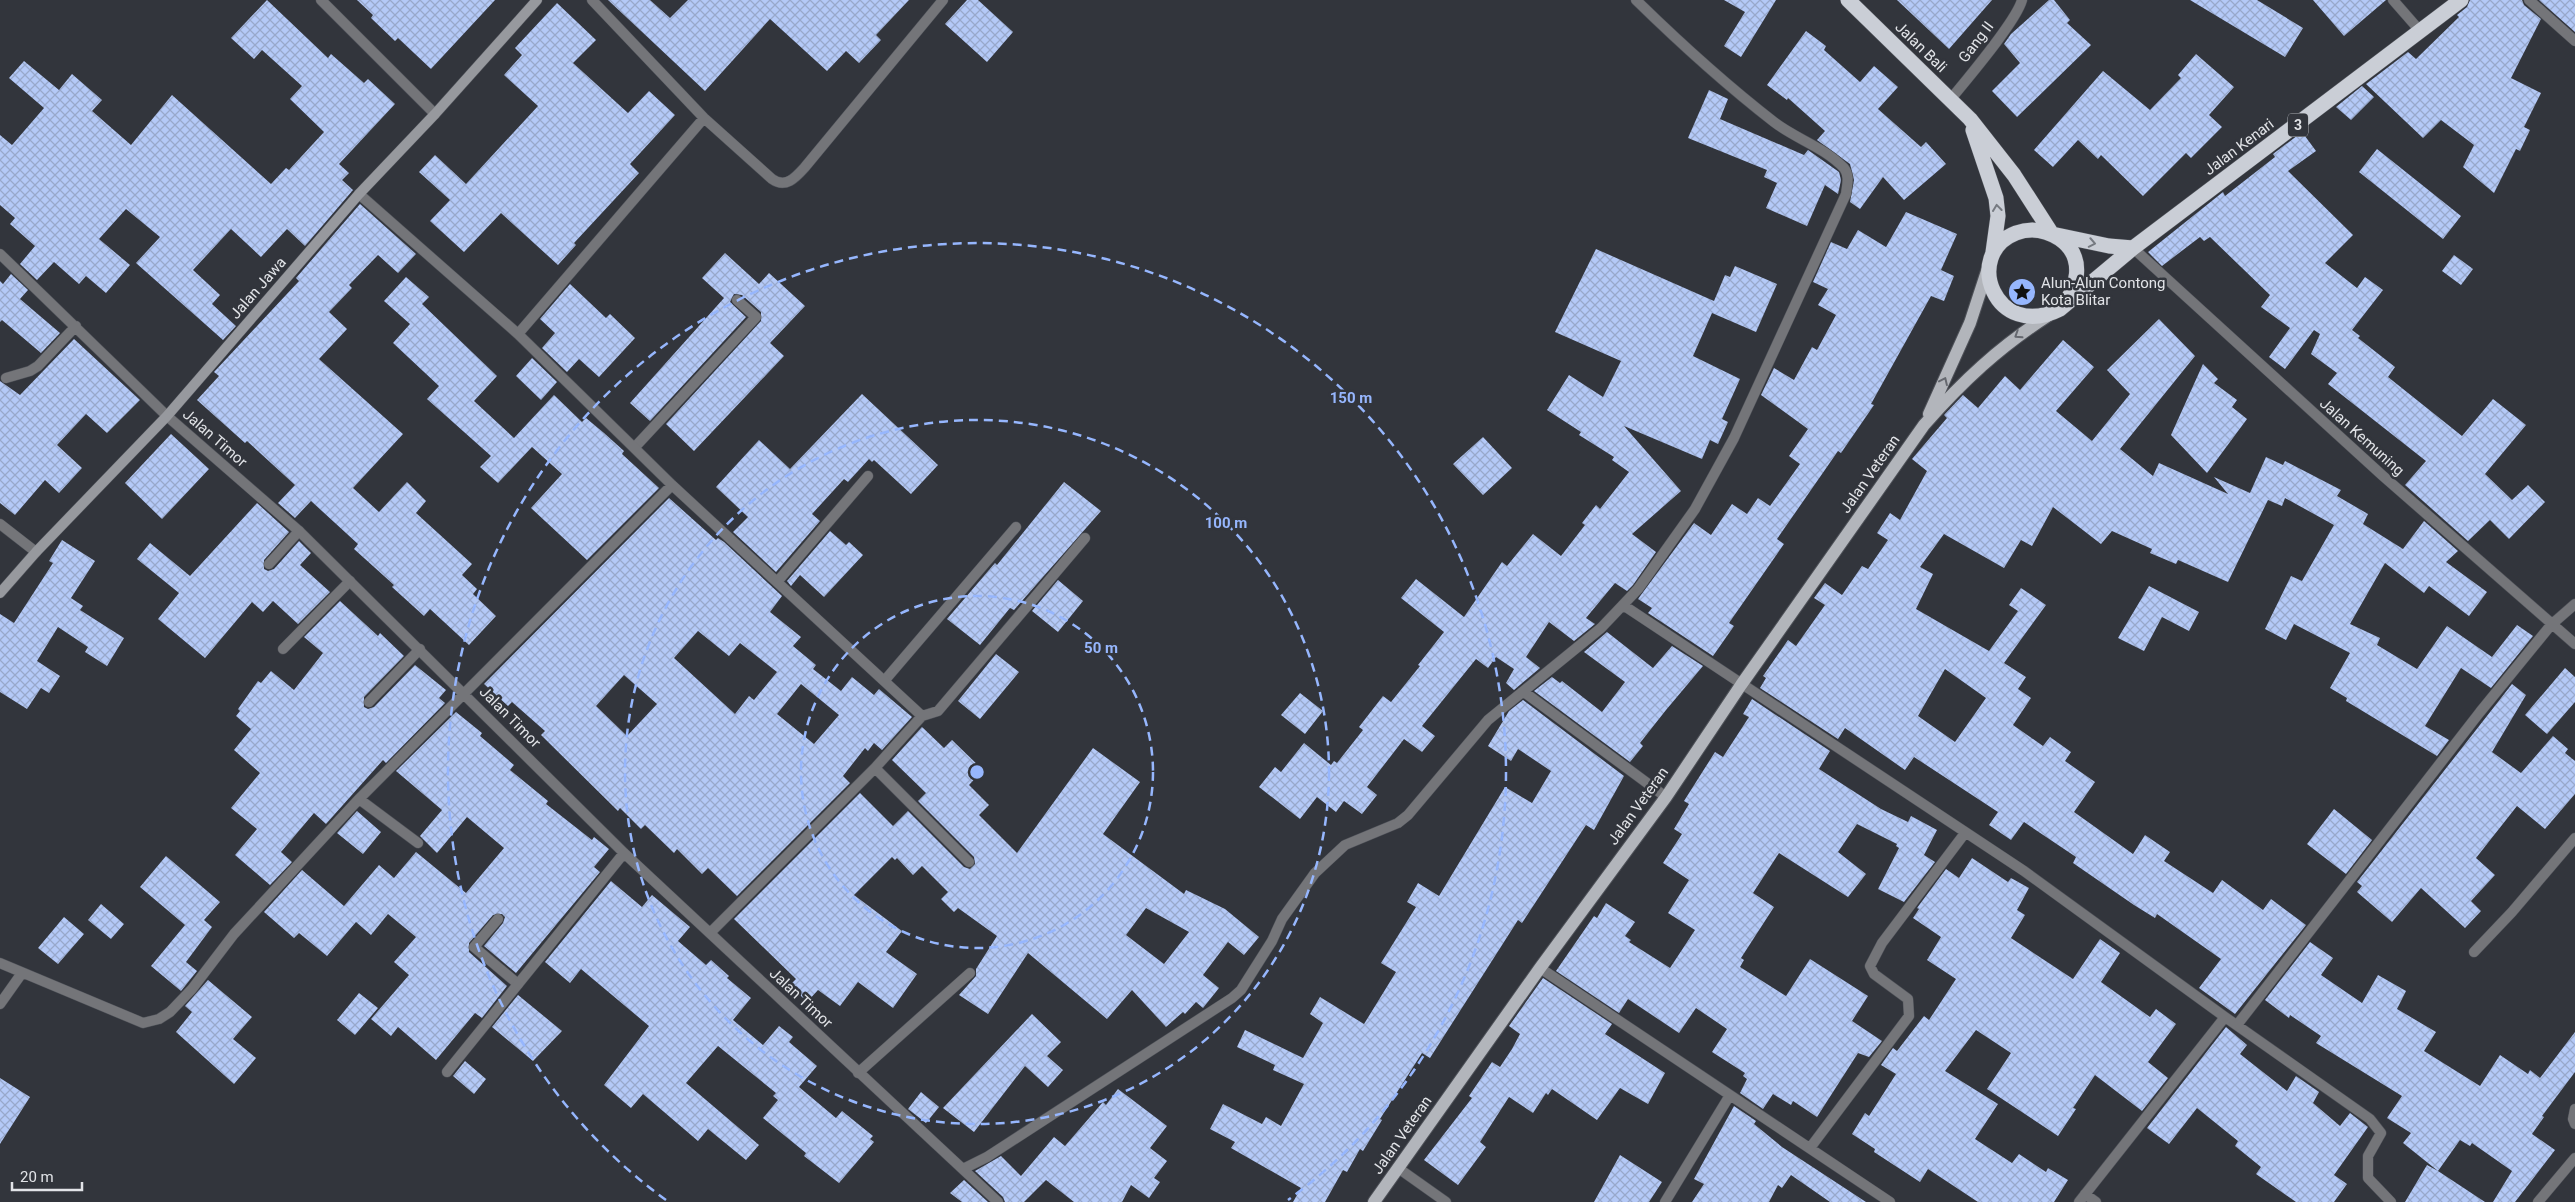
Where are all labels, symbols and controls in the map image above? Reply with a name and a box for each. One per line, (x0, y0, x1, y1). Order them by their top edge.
street label: Jalan Bali (1891, 18, 1951, 76)
street label: Gang II (1955, 18, 1997, 66)
road number: 3 (2288, 114, 2308, 136)
street label: Jalan Kenari (2201, 115, 2277, 179)
one-way arrow (1992, 204, 2003, 212)
one-way arrow (2088, 237, 2097, 247)
street label: Jalan Jawa (226, 253, 290, 323)
place label: Alun-Alun Contong Kota Blitar (2041, 274, 2165, 309)
place icon: Alun-Alun Contong Kota Blitar (2007, 277, 2037, 307)
one-way arrow (2015, 329, 2024, 338)
one-way arrow (1938, 377, 1948, 386)
text: 150 m (1330, 389, 1372, 407)
street label: Jalan Kemuning (2316, 394, 2408, 480)
street label: Jalan Timor (179, 405, 251, 471)
street label: Jalan Veteran (1836, 431, 1904, 517)
text: 100 m (1205, 514, 1247, 532)
text: 50 m (1084, 639, 1118, 657)
street label: Jalan Timor (476, 683, 544, 751)
centre of rings (968, 763, 986, 781)
street label: Jalan Veteran (1604, 764, 1672, 848)
street label: Jalan Timor (766, 964, 836, 1032)
street label: Jalan Veteran (1368, 1092, 1436, 1178)
scale bar (12, 1160, 82, 1192)
text: 20 m (20, 1168, 54, 1186)

